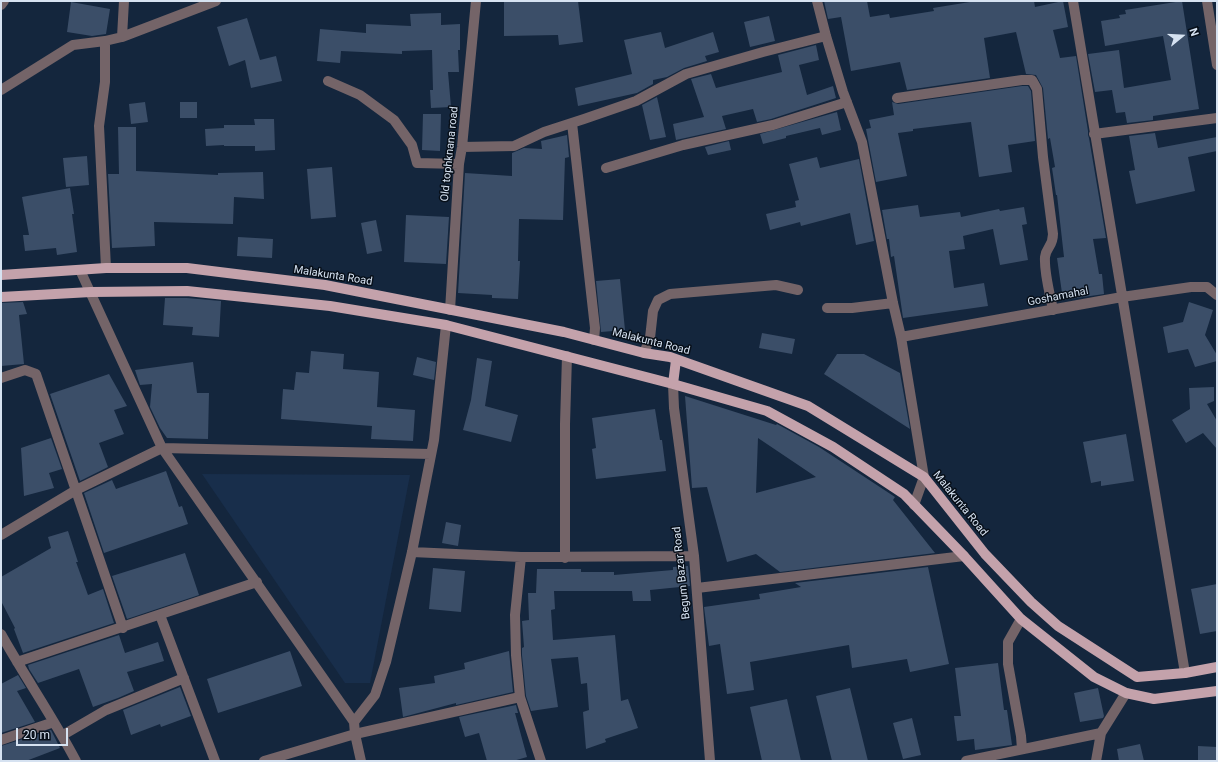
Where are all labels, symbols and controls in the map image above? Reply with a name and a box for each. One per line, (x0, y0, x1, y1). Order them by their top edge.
north arrow (1162, 16, 1202, 56)
text: N (1187, 26, 1201, 38)
street label: Old tophknana road (438, 106, 462, 202)
street label: Malakunta Road (293, 263, 373, 289)
street label: Goshamahal (1026, 285, 1090, 309)
street label: Malakunta Road (611, 326, 691, 358)
street label: Malakunta Road (930, 469, 990, 539)
street label: Begum Bazar Road (671, 526, 693, 620)
scale bar (18, 720, 70, 746)
text: 20 m (23, 728, 50, 742)

